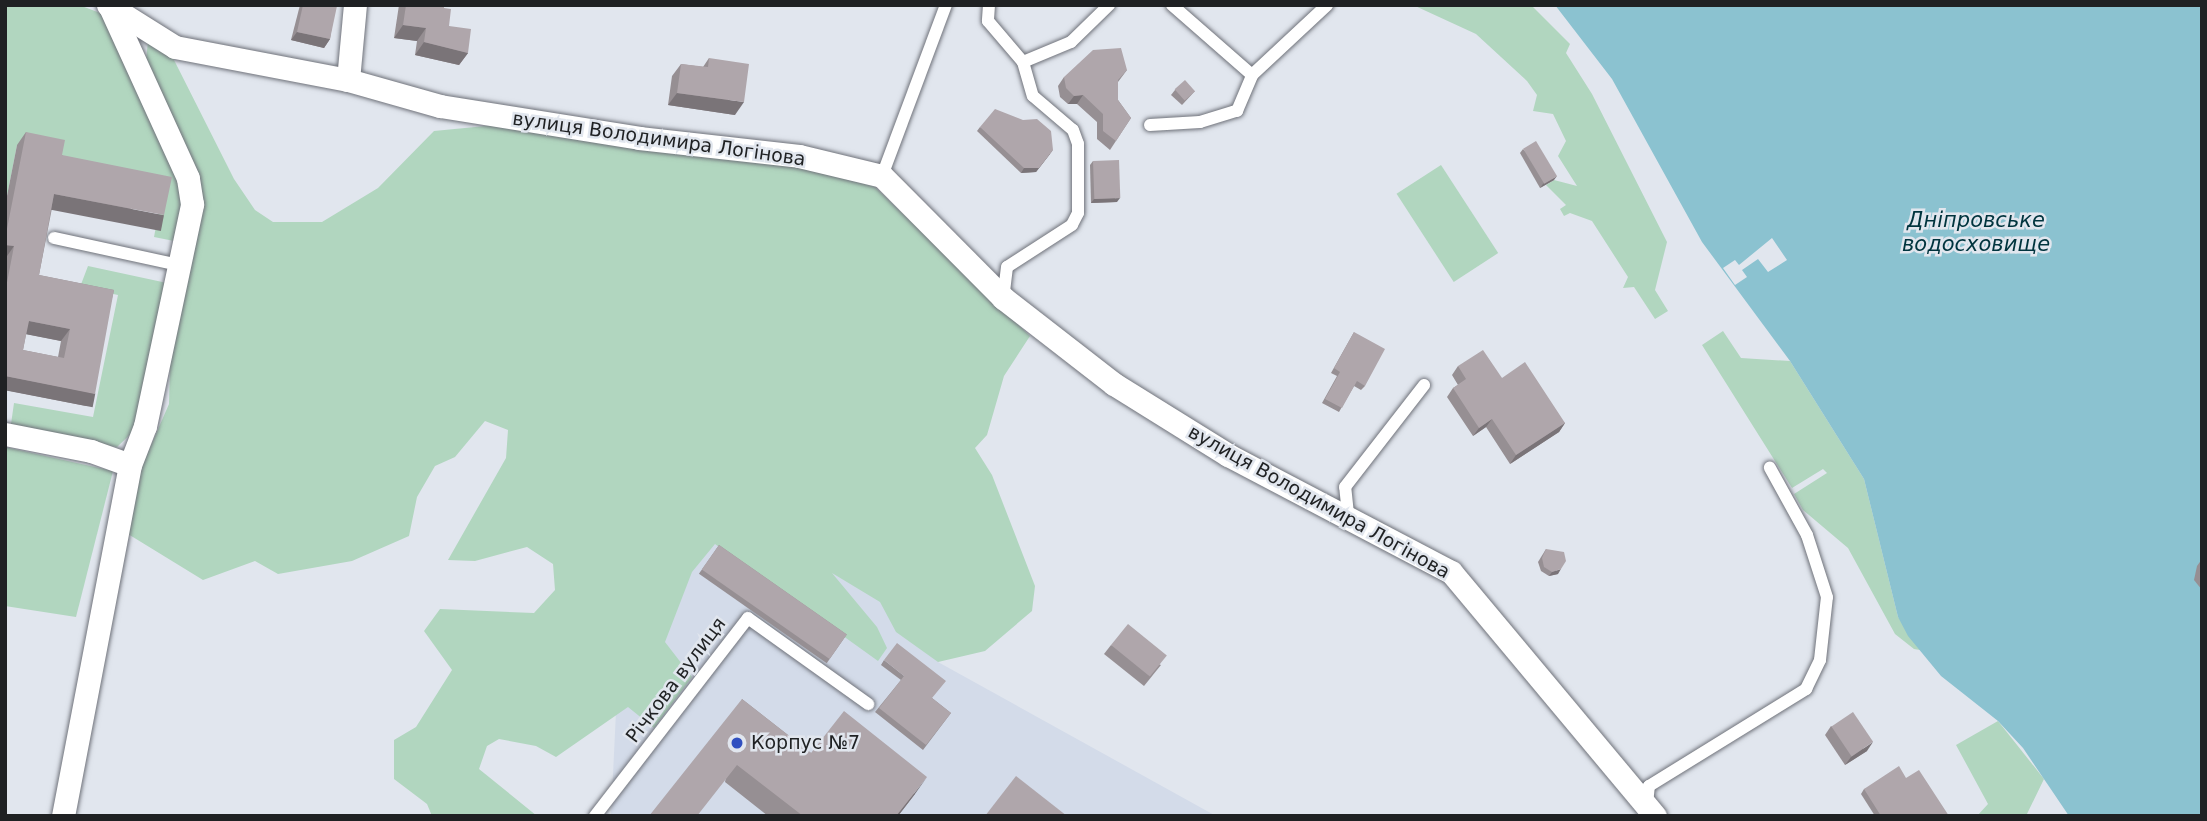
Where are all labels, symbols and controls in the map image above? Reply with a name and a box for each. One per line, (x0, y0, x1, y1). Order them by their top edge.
street label: вулиця Володимира Логінова (511, 107, 807, 171)
water label: Дніпровське водосховище (1902, 207, 2050, 257)
street label: вулиця Володимира Логінова (1184, 420, 1454, 584)
street label: Річкова вулиця (621, 613, 731, 747)
place label: Корпус №7 (751, 732, 860, 754)
marker: Корпус №7 (729, 735, 745, 751)

